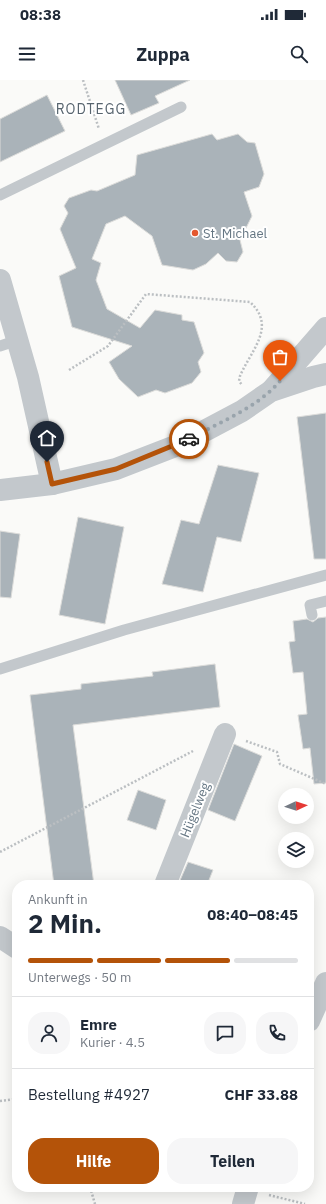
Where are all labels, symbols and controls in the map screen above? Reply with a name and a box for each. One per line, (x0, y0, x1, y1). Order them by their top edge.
text: 08:38 (20, 5, 61, 24)
icon: menu (16, 43, 38, 65)
text: Zuppa (136, 43, 190, 66)
icon: search (288, 43, 310, 65)
district label: RODTEGG (56, 100, 126, 118)
place label: St. Michael (203, 225, 268, 242)
marker: St. Michael (190, 228, 200, 238)
pin (263, 340, 297, 381)
icon: bag (269, 346, 291, 368)
courier (169, 419, 209, 459)
pin (30, 421, 64, 462)
icon: home (36, 427, 58, 449)
icon: car (178, 428, 200, 450)
street label: Hügelweg (176, 780, 214, 840)
north arrow (278, 788, 314, 824)
map controls (278, 788, 314, 868)
button: layers (278, 832, 314, 868)
text: Ankunft in (28, 891, 88, 908)
text: 08:40–08:45 (207, 905, 298, 924)
text: 2 Min. (28, 906, 102, 940)
text: Unterwegs · 50 m (28, 969, 131, 986)
button: person (28, 1012, 70, 1054)
button: chat (204, 1012, 246, 1054)
button: phone (256, 1012, 298, 1054)
text: Emre (80, 1015, 117, 1034)
text: Kurier · 4.5 (80, 1034, 145, 1051)
text: Bestellung #4927 (28, 1085, 150, 1104)
text: CHF 33.88 (224, 1085, 298, 1104)
button: Hilfe (28, 1138, 159, 1184)
button: Teilen (167, 1138, 298, 1184)

